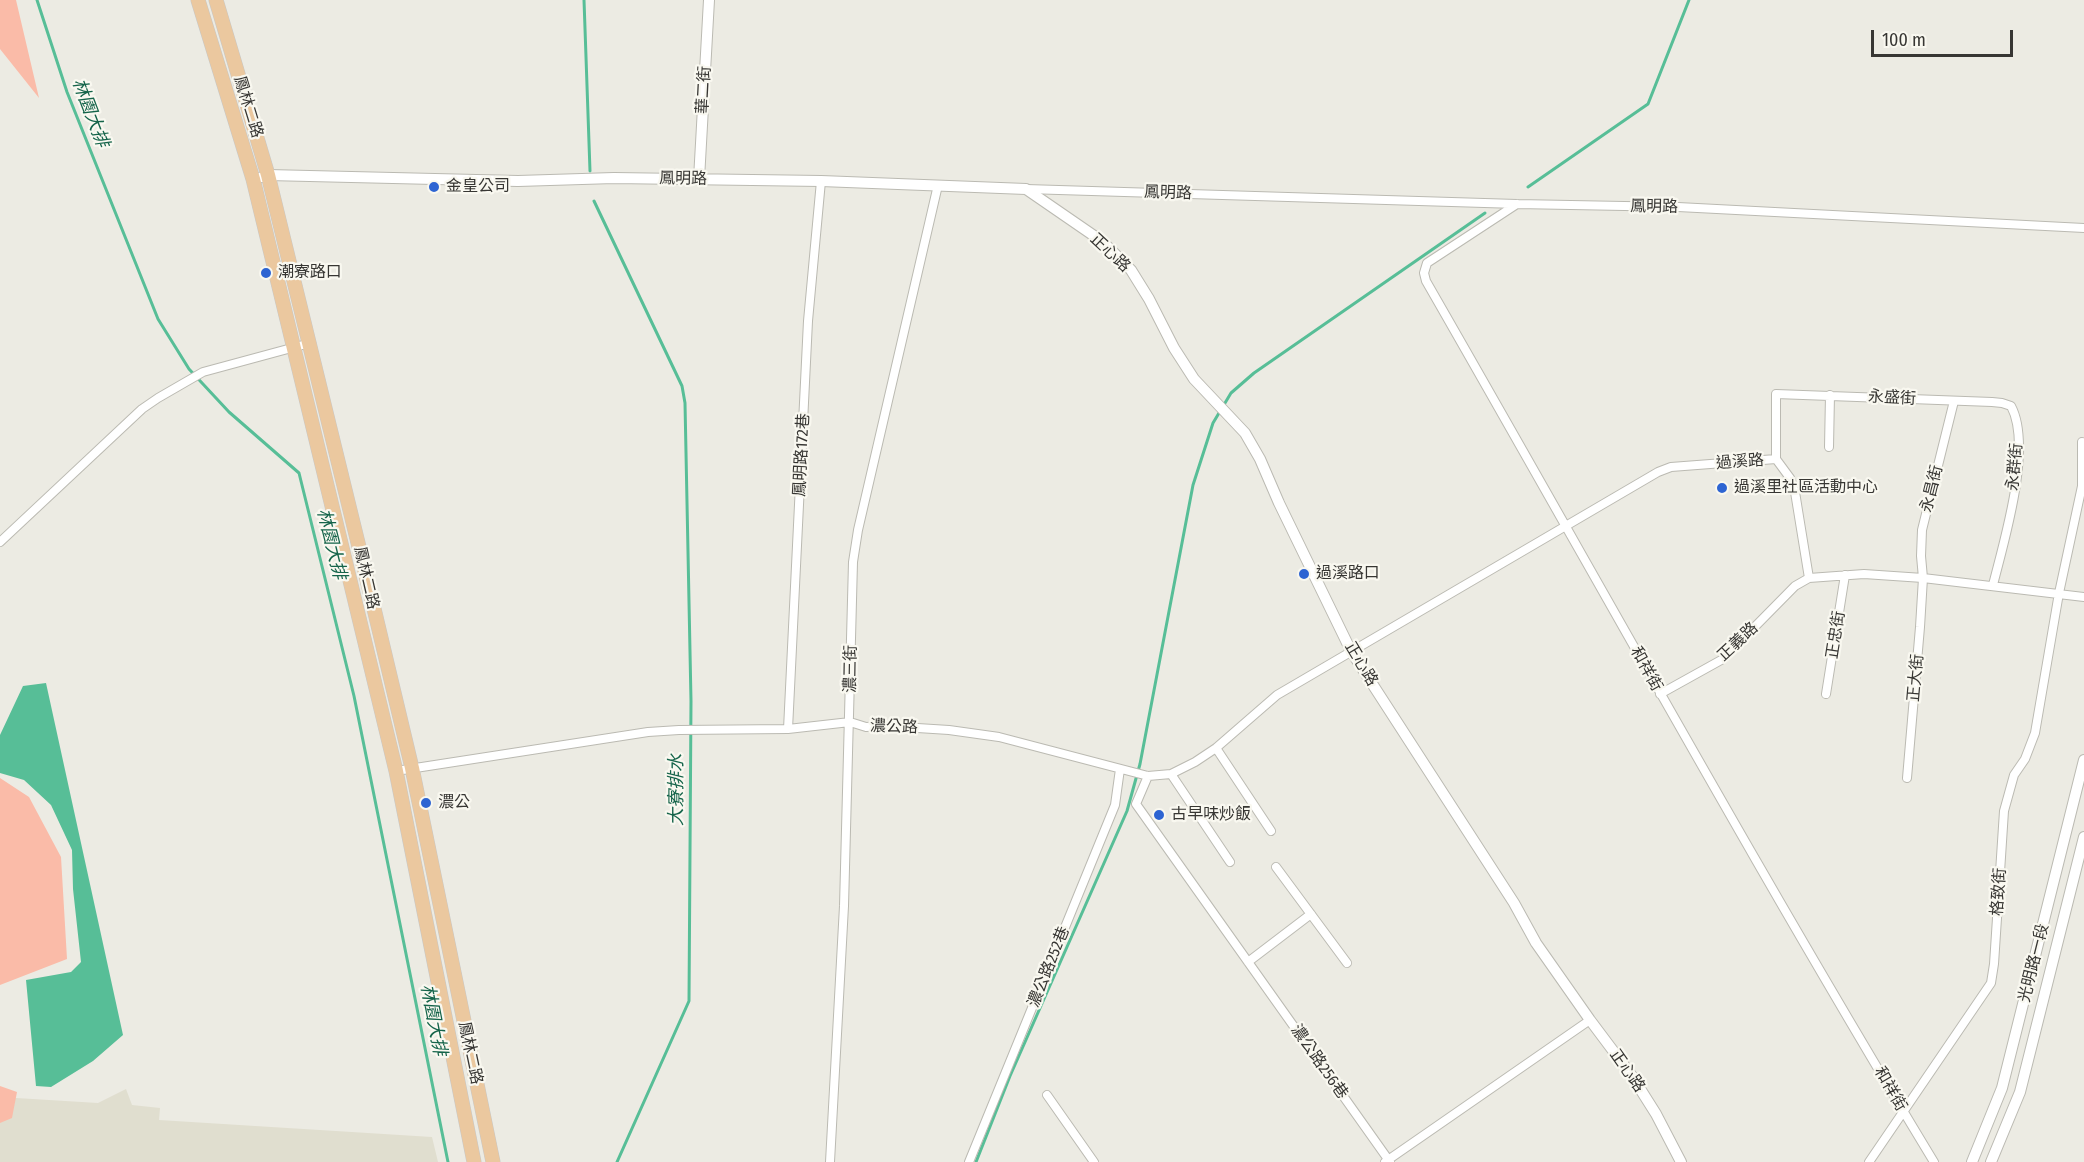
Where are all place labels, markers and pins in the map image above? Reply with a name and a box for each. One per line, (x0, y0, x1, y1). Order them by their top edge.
place label: 金皇公司 (446, 177, 510, 197)
marker: 金皇公司 (427, 180, 441, 194)
place label: 潮寮路口 (278, 263, 342, 283)
marker: 潮寮路口 (259, 266, 273, 280)
place label: 過溪里社區活動中心 (1734, 478, 1878, 498)
marker: 過溪里社區活動中心 (1715, 481, 1729, 495)
place label: 過溪路口 (1316, 564, 1380, 584)
marker: 過溪路口 (1297, 567, 1311, 581)
place label: 濃公 (438, 793, 470, 813)
marker: 濃公 (419, 796, 433, 810)
place label: 古早味炒飯 (1171, 805, 1251, 825)
marker: 古早味炒飯 (1152, 808, 1166, 822)

